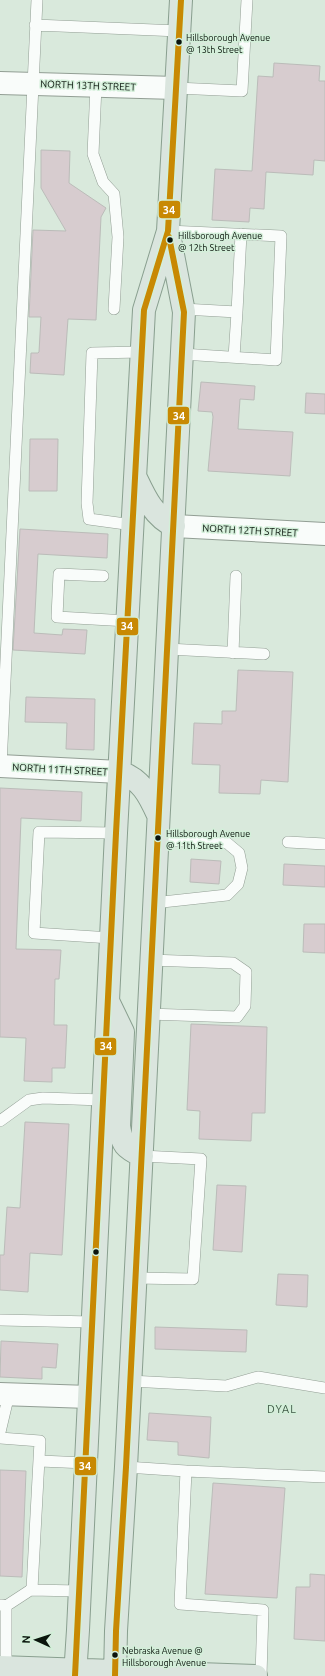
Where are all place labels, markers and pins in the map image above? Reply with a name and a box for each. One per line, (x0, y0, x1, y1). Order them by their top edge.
place label: Hillsborough Avenue @ 13th Street (186, 33, 270, 55)
marker: Hillsborough Avenue @ 13th Street (174, 37, 184, 47)
place label: Hillsborough Avenue @ 12th Street (178, 231, 262, 253)
marker: Hillsborough Avenue @ 12th Street (165, 235, 175, 245)
place label: Hillsborough Avenue @ 11th Street (166, 829, 250, 851)
marker: Hillsborough Avenue @ 11th Street (153, 833, 163, 843)
unlabelled marker (91, 1247, 101, 1257)
place label: Nebraska Avenue @ Hillsborough Avenue (122, 1646, 206, 1668)
marker: Nebraska Avenue @ Hillsborough Avenue (110, 1650, 120, 1660)

